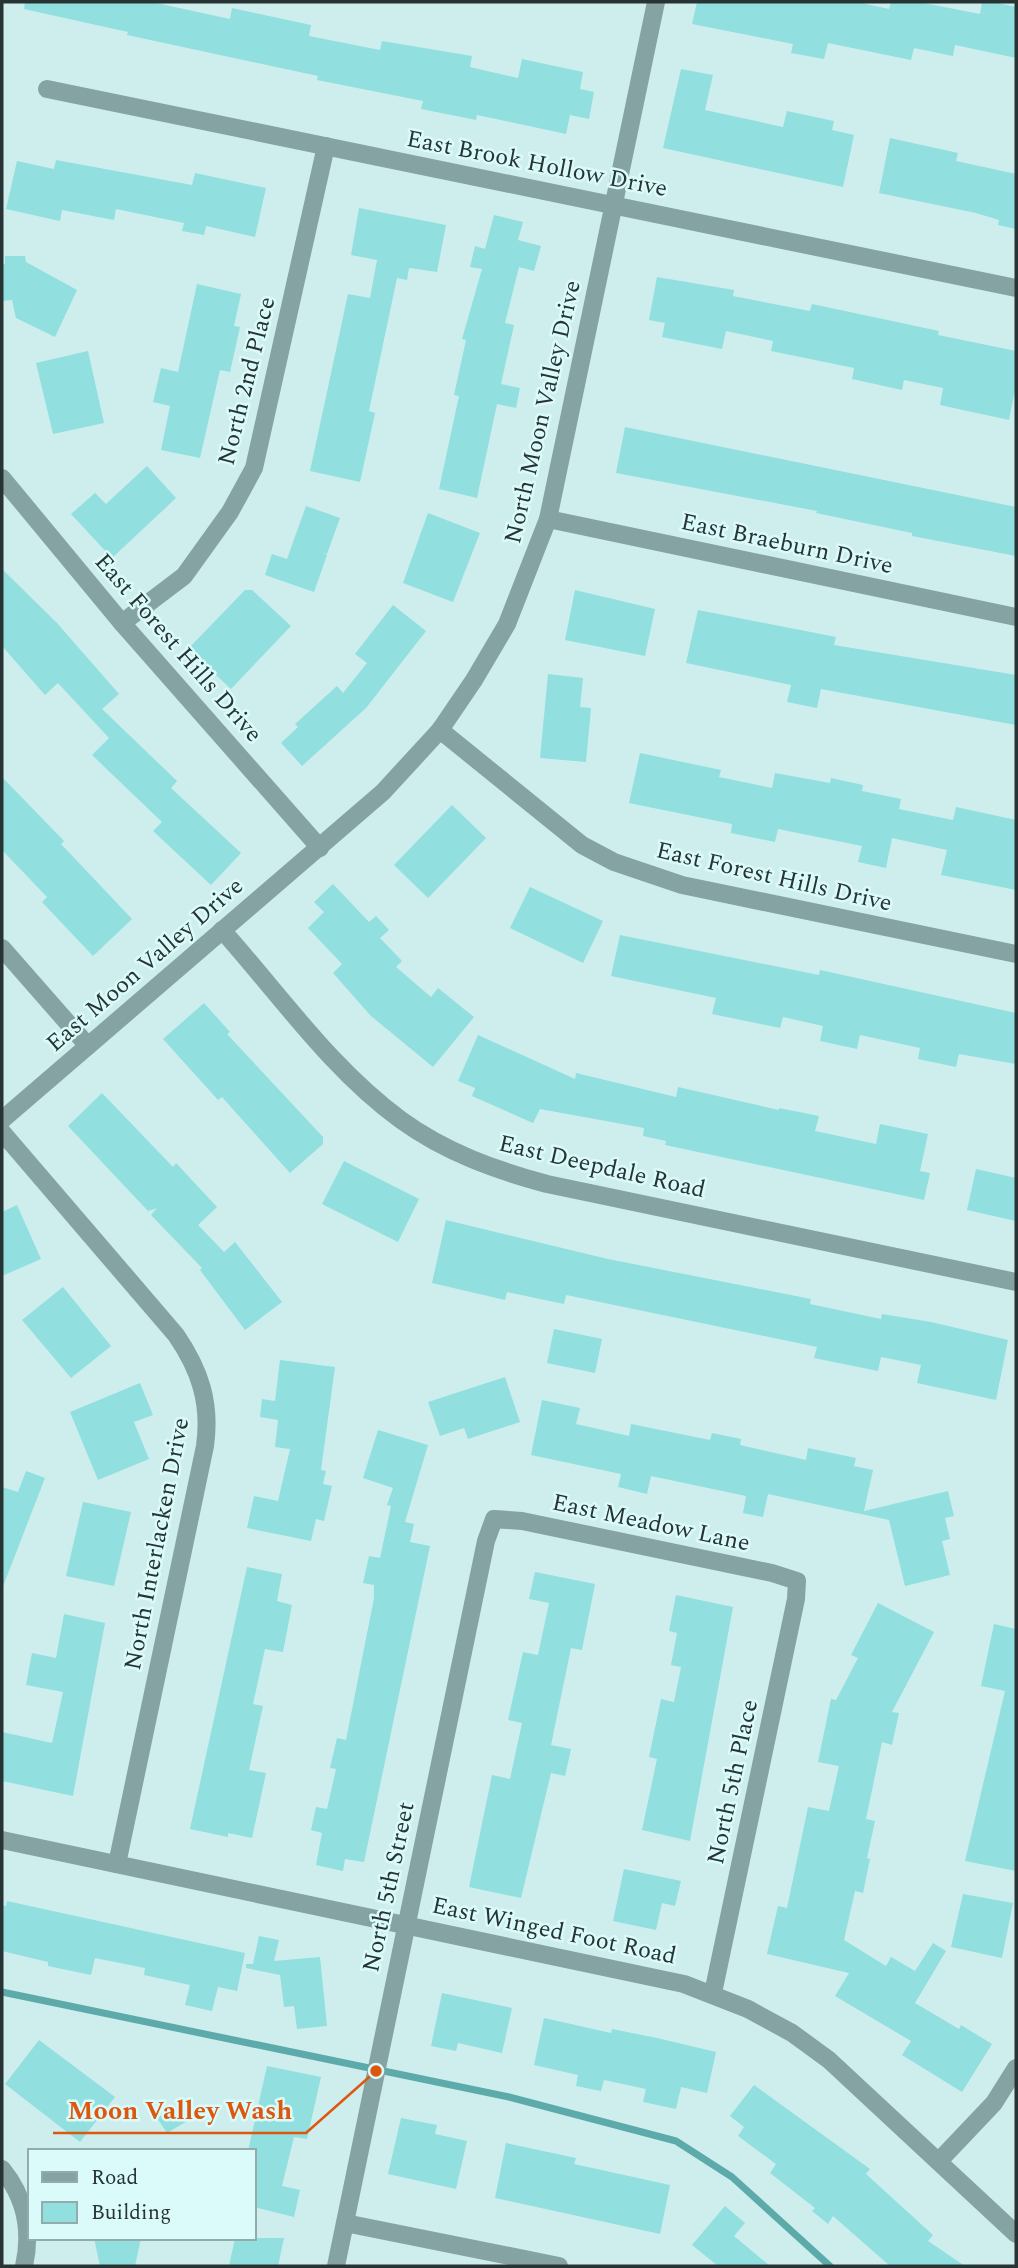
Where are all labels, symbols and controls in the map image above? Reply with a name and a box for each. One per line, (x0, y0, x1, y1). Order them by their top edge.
street label: East Brook Hollow Drive (403, 121, 671, 207)
street label: North Moon Valley Drive (495, 277, 591, 547)
street label: North 2nd Place (209, 293, 285, 469)
street label: East Braeburn Drive (678, 504, 896, 584)
street label: East Forest Hills Drive (85, 545, 271, 751)
street label: East Forest Hills Drive (653, 832, 895, 922)
street label: East Moon Valley Drive (38, 869, 252, 1061)
street label: East Deepdale Road (495, 1126, 709, 1208)
street label: North Interlacken Drive (115, 1415, 199, 1673)
street label: East Meadow Lane (549, 1484, 753, 1562)
street label: North 5th Place (698, 1696, 768, 1868)
street label: North 5th Street (353, 1798, 425, 1976)
street label: East Winged Foot Road (428, 1887, 680, 1975)
callout: Moon Valley Wash (53, 2086, 306, 2133)
text: Moon Valley Wash (68, 2091, 292, 2131)
legend (28, 2149, 256, 2240)
text: Road (91, 2162, 138, 2194)
text: Building (91, 2197, 171, 2229)

